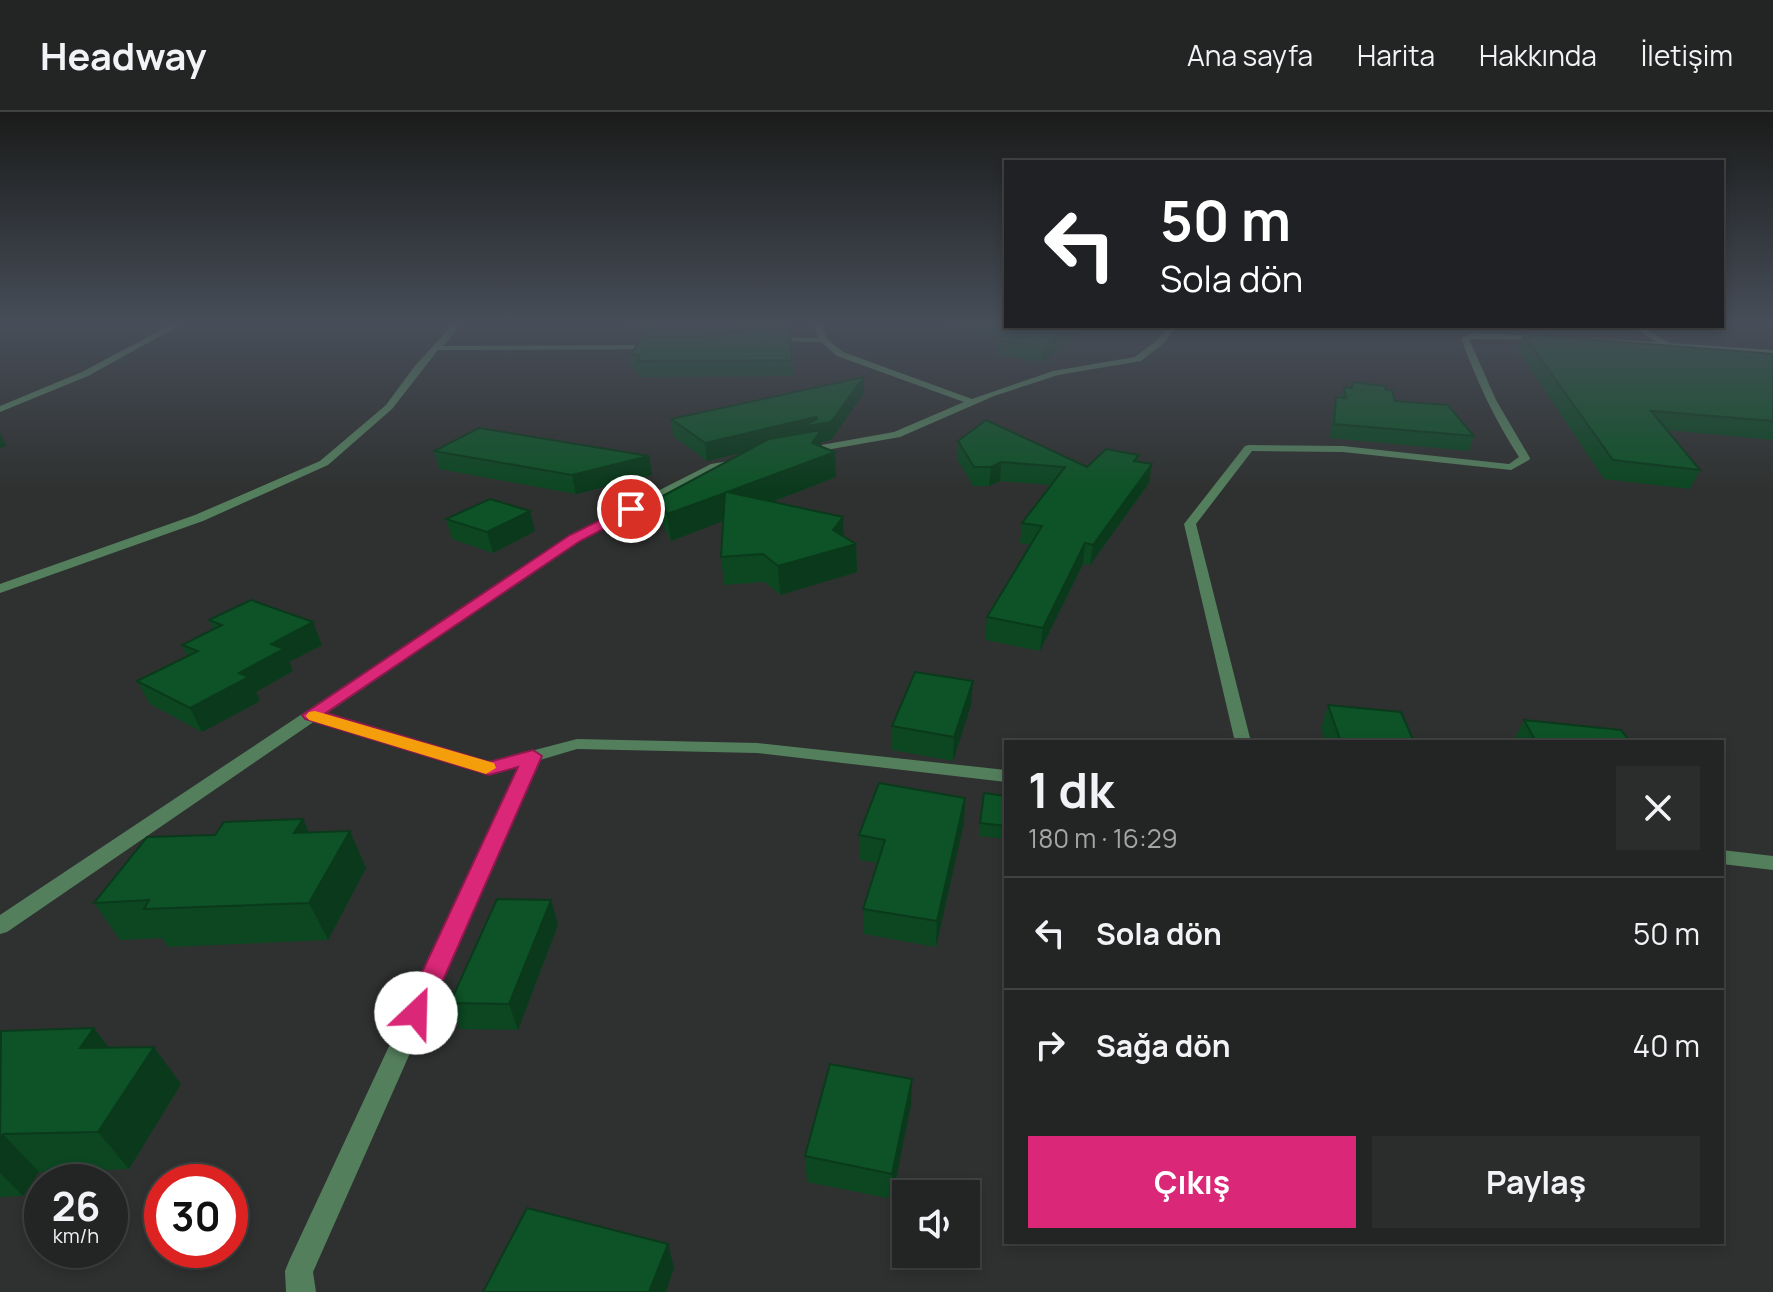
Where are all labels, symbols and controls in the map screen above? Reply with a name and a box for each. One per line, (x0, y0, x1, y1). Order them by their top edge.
text: Headway (40, 29, 207, 81)
text: Ana sayfa (1187, 36, 1313, 74)
text: Harita (1357, 36, 1435, 74)
text: Hakkında (1479, 36, 1597, 74)
text: İletişim (1641, 36, 1733, 74)
text: 50 m (1160, 181, 1291, 258)
icon: left (1028, 192, 1132, 296)
text: Sola dön (1160, 254, 1303, 303)
pin (597, 475, 665, 543)
icon: arrive (609, 487, 653, 531)
text: 1 dk (1028, 757, 1114, 822)
button: close (1616, 766, 1700, 850)
text: 180 m · 16:29 (1028, 820, 1178, 856)
icon: left (1028, 911, 1072, 955)
text: Sola dön (1096, 913, 1222, 954)
text: 50 m (1633, 913, 1700, 954)
position arrow (374, 971, 458, 1055)
icon: right (1028, 1023, 1072, 1067)
text: Sağa dön (1096, 1025, 1231, 1066)
text: 40 m (1633, 1025, 1700, 1066)
button: Çıkış (1028, 1136, 1356, 1228)
button: Paylaş (1372, 1136, 1700, 1228)
speed limit sign: 30 (144, 1164, 248, 1268)
text: 26 (52, 1178, 100, 1233)
map controls (892, 1180, 980, 1268)
button: sound (892, 1180, 980, 1268)
text: km/h (53, 1222, 99, 1249)

